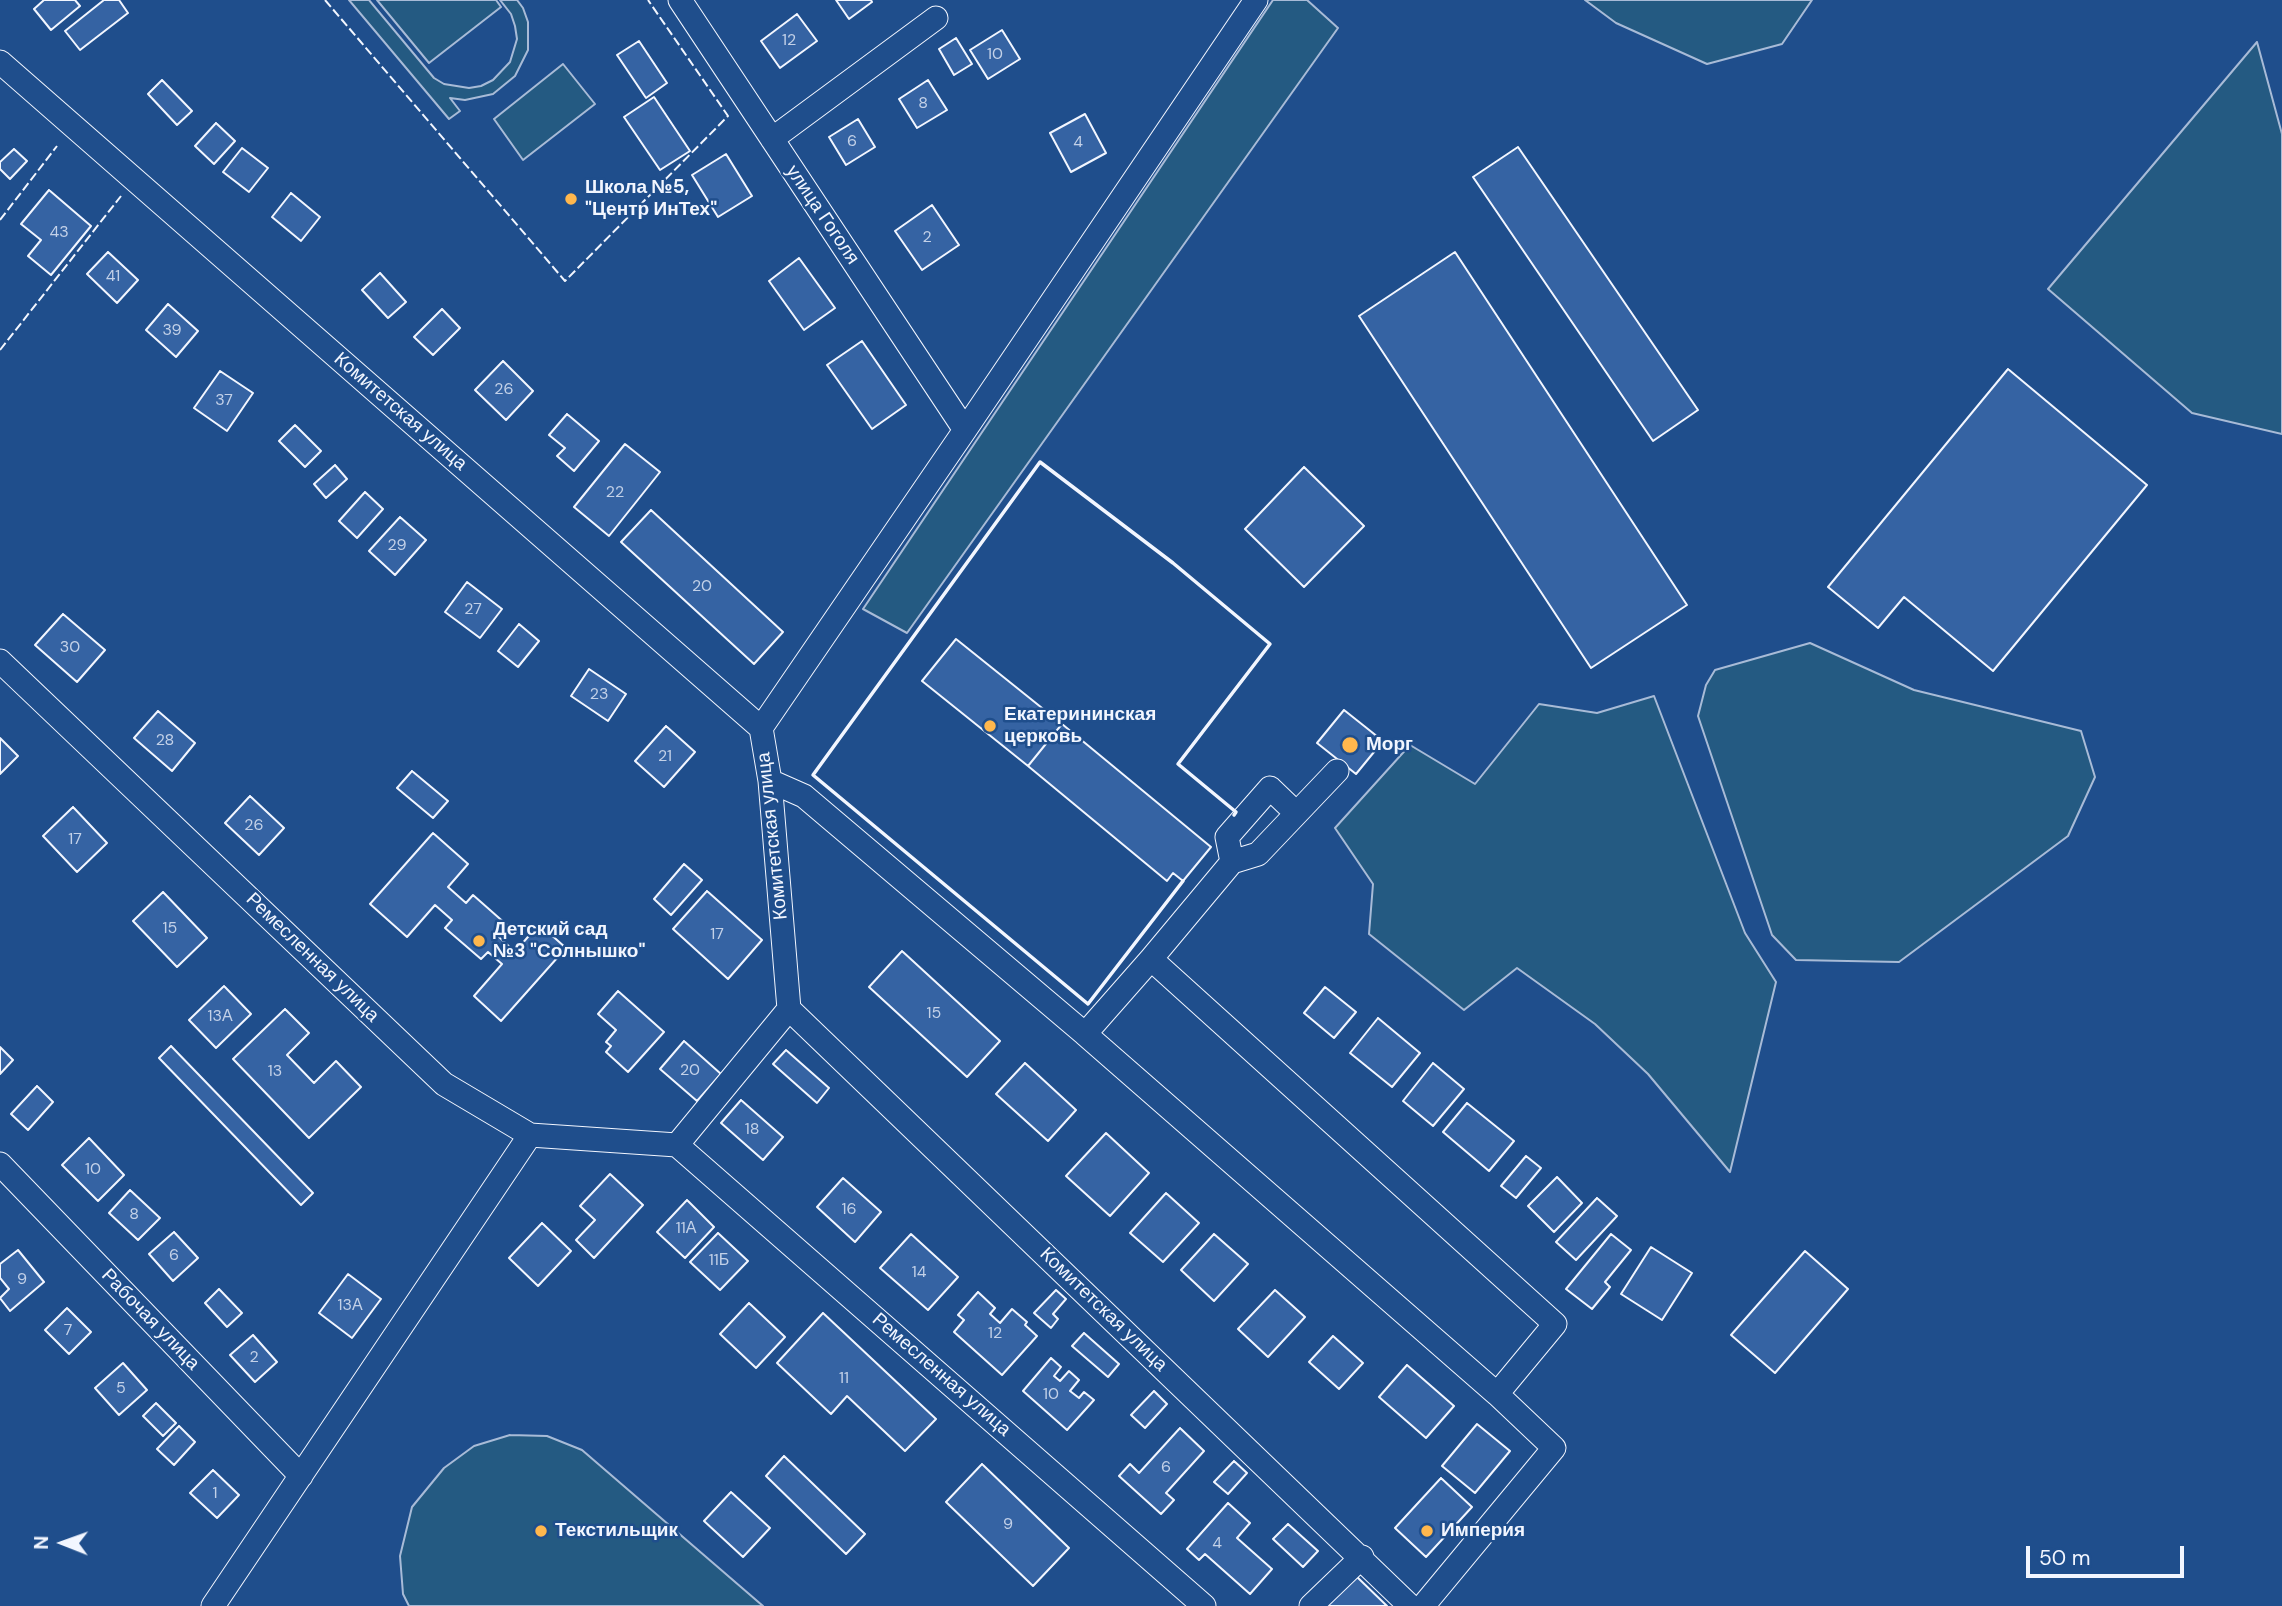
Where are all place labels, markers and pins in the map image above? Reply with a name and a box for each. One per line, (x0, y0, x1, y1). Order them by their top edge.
place label: Школа №5, "Центр ИнТех" (585, 177, 717, 221)
marker: Школа №5, "Центр ИнТех" (563, 191, 579, 207)
place label: Екатерининская церковь (1004, 704, 1156, 748)
marker: Екатерининская церковь (982, 718, 998, 734)
place label: Морг (1366, 734, 1413, 756)
marker: Морг (1340, 735, 1360, 755)
place label: Детский сад №3 "Солнышко" (493, 919, 645, 963)
marker: Детский сад №3 "Солнышко" (471, 933, 487, 949)
place label: Текстильщик (555, 1520, 678, 1542)
place label: Империя (1441, 1520, 1525, 1542)
marker: Текстильщик (533, 1523, 549, 1539)
marker: Империя (1419, 1523, 1435, 1539)

